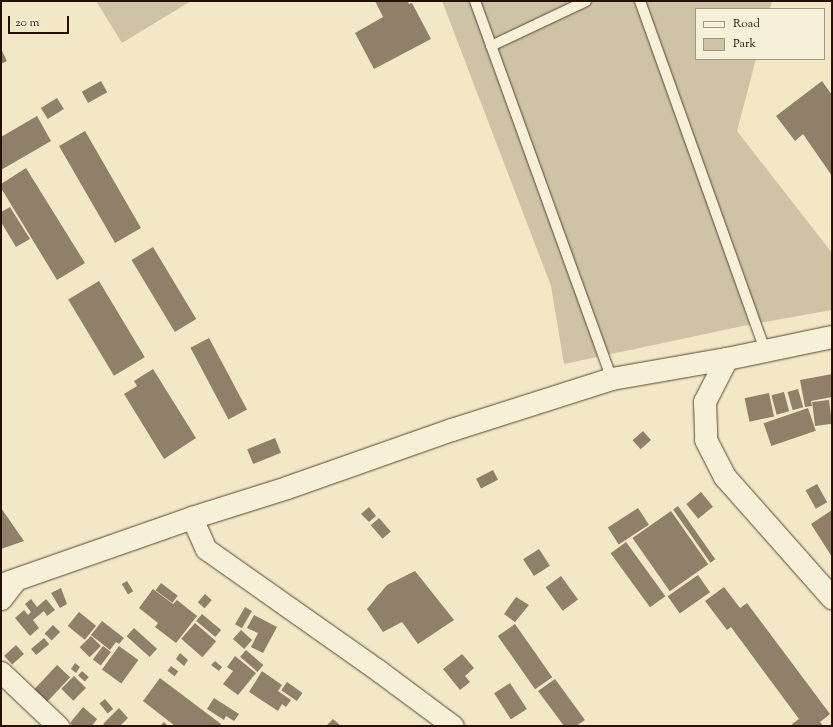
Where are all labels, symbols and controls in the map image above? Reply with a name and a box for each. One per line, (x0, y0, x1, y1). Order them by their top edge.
scale bar (10, 8, 71, 34)
legend (695, 8, 825, 60)
text: 20 m (15, 14, 39, 32)
text: Road (733, 15, 760, 33)
text: Park (733, 35, 756, 53)

